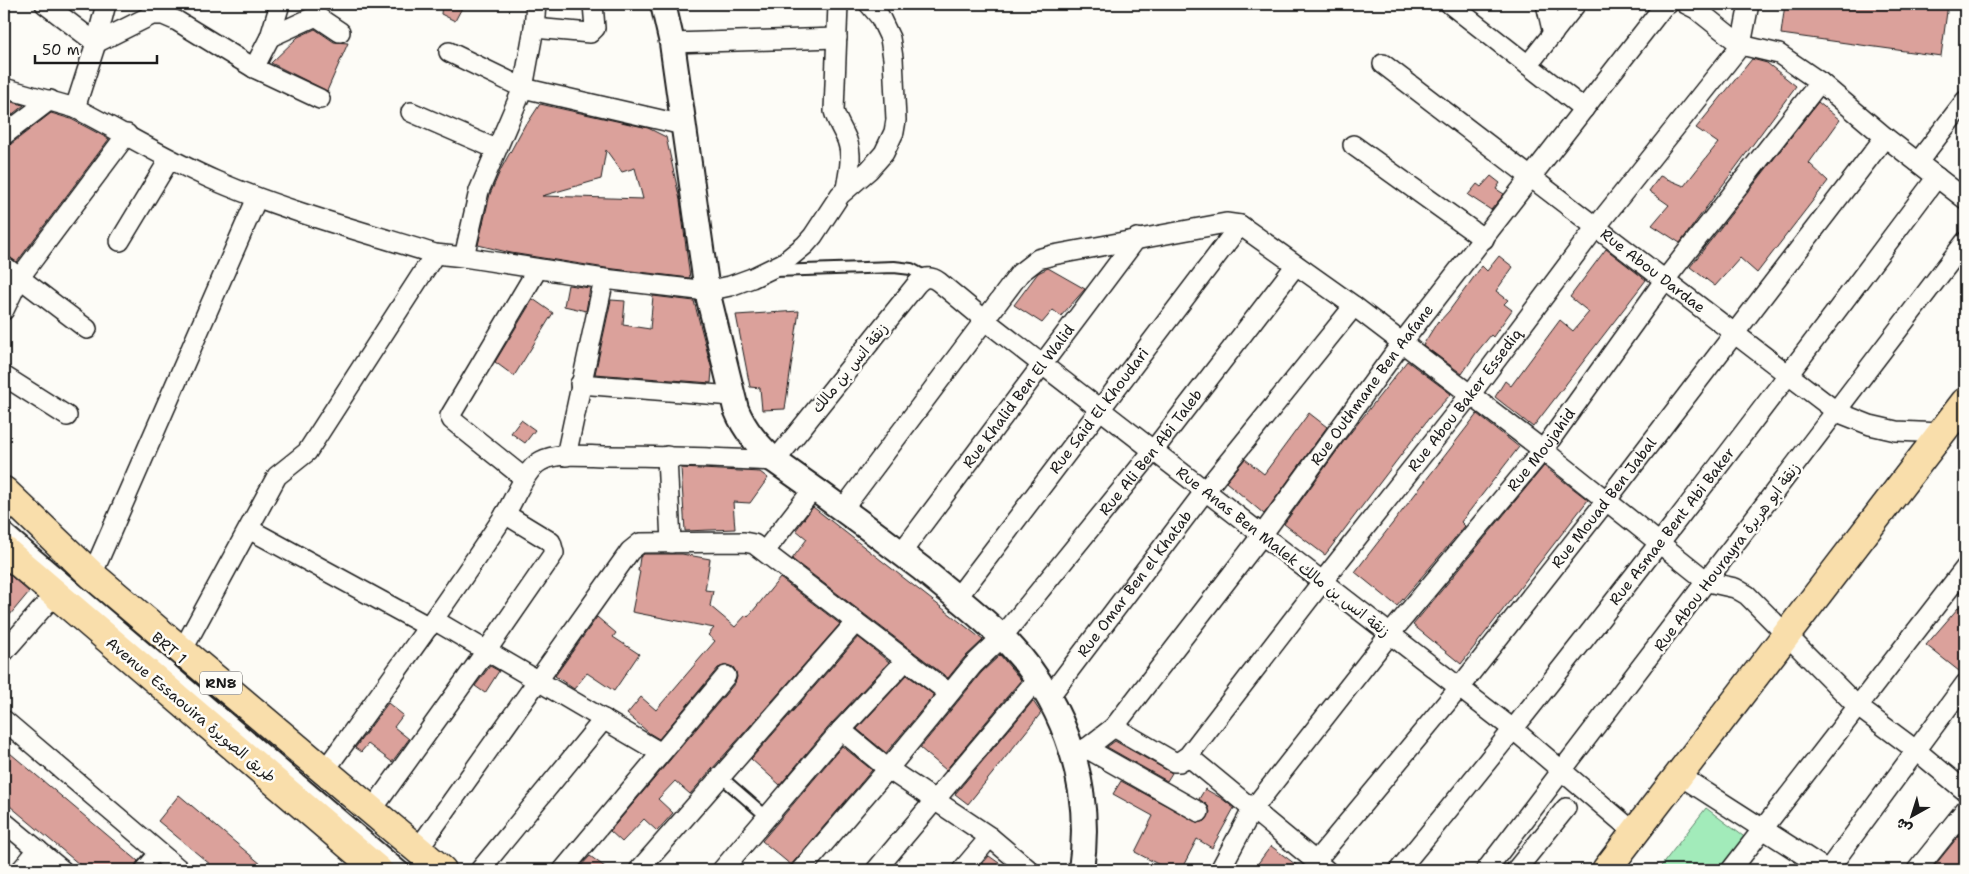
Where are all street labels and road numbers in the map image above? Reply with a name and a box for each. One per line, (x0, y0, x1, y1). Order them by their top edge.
street label: Rue Abou Dardae (1596, 224, 1709, 318)
street label: Rue Outhmane Ben Aafane (1306, 300, 1438, 470)
street label: زنقة انس بن مالك (807, 319, 893, 417)
street label: Rue Khalid Ben El Walid (958, 320, 1079, 472)
street label: Rue Abou Baker Essediq (1403, 324, 1527, 476)
street label: Rue Said El Khoudari (1045, 344, 1153, 478)
street label: Rue Ali Ben Abi Taleb (1095, 385, 1207, 520)
street label: Rue Moujahid (1503, 404, 1580, 496)
street label: Rue Mouad Ben Jabal (1547, 433, 1661, 572)
street label: Rue Asmae Bent Abi Baker (1605, 443, 1739, 609)
street label: Rue Abou Hourayra زنقة ابو هريرة (1649, 459, 1805, 655)
street label: Rue Anas Ben Malek زنقة انس بن مالك (1172, 462, 1394, 642)
street label: Rue Omar Ben el Khatab (1073, 506, 1197, 661)
street label: BRT 1 (147, 628, 191, 668)
street label: Avenue Essaouira طريق الصويرة (102, 633, 280, 787)
road number: RN8 (200, 671, 242, 694)

